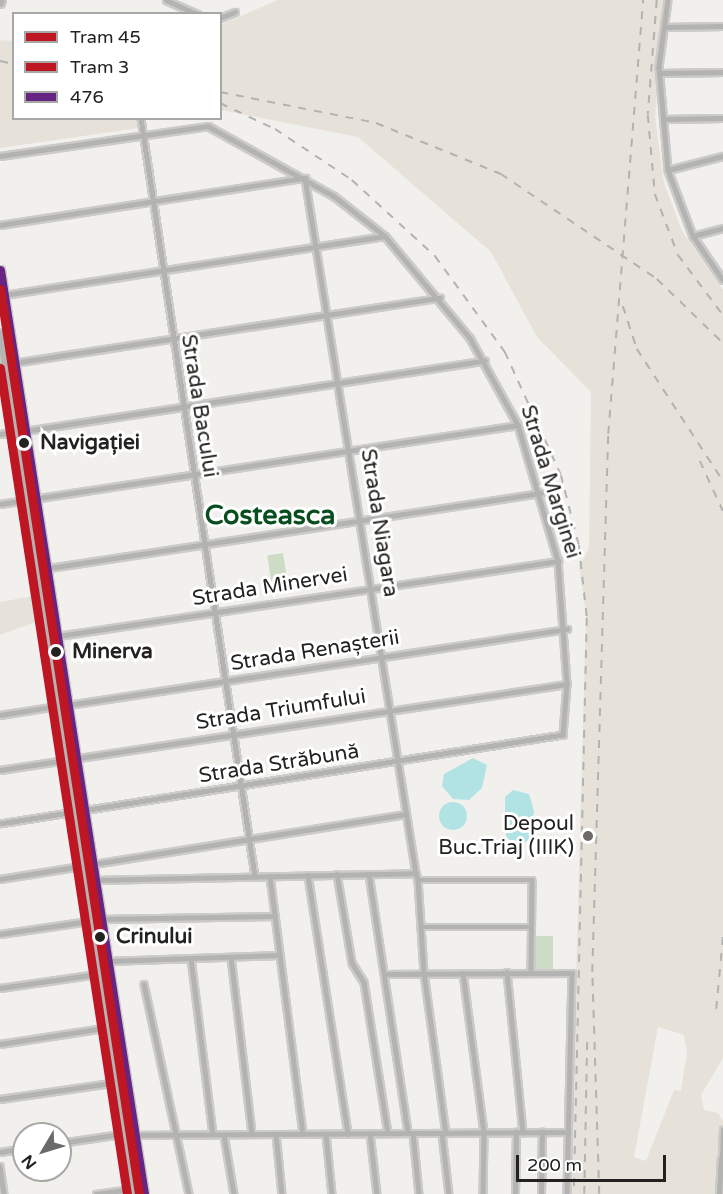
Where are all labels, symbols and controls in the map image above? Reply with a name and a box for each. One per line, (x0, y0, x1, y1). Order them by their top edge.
legend (12, 12, 222, 120)
text: Tram 45 (70, 26, 141, 48)
text: Tram 3 (70, 56, 129, 78)
text: 476 (70, 86, 104, 108)
street label: Strada Bacului (175, 333, 223, 479)
street label: Strada Marginei (515, 402, 585, 562)
place label: Navigației (40, 430, 140, 456)
marker: Navigației (13, 432, 35, 454)
street label: Strada Niagara (355, 447, 403, 599)
district label: Costeasca (205, 500, 335, 532)
street label: Strada Minervei (191, 562, 349, 612)
street label: Strada Renașterii (229, 625, 401, 677)
place label: Minerva (72, 639, 153, 665)
marker: Minerva (45, 641, 67, 663)
street label: Strada Triumfului (194, 684, 368, 736)
street label: Strada Străbună (197, 739, 361, 789)
place label: Depoul Buc.Triaj (IIIK) (438, 811, 574, 861)
marker: Depoul Buc.Triaj (IIIK) (579, 827, 597, 845)
place label: Crinului (116, 924, 192, 950)
marker: Crinului (89, 926, 111, 948)
north arrow (12, 1122, 72, 1182)
scale bar (519, 1143, 669, 1181)
text: N (18, 1151, 41, 1173)
text: 200 m (527, 1154, 582, 1176)

